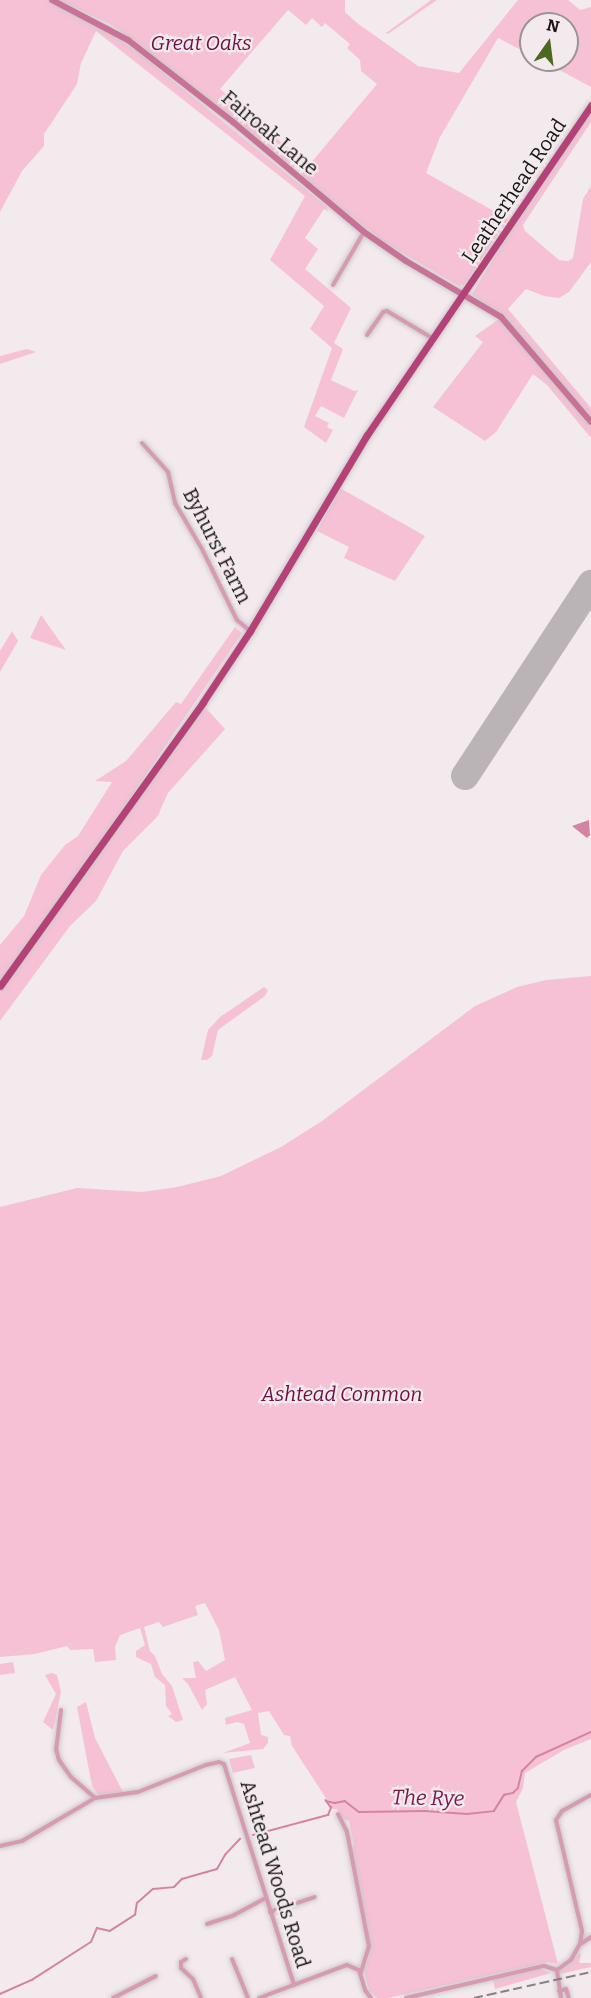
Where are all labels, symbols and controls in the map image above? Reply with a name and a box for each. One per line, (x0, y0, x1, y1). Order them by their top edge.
north arrow (519, 12, 579, 72)
text: N (545, 15, 561, 37)
park label: Great Oaks (151, 31, 251, 55)
street label: Fairoak Lane (217, 86, 323, 180)
street label: Leatherhead Road (457, 114, 571, 268)
street label: Byhurst Farm (178, 484, 256, 608)
park label: Ashtead Common (262, 1382, 422, 1406)
street label: Ashtead Woods Road (235, 1777, 315, 1971)
water label: The Rye (392, 1785, 464, 1811)

